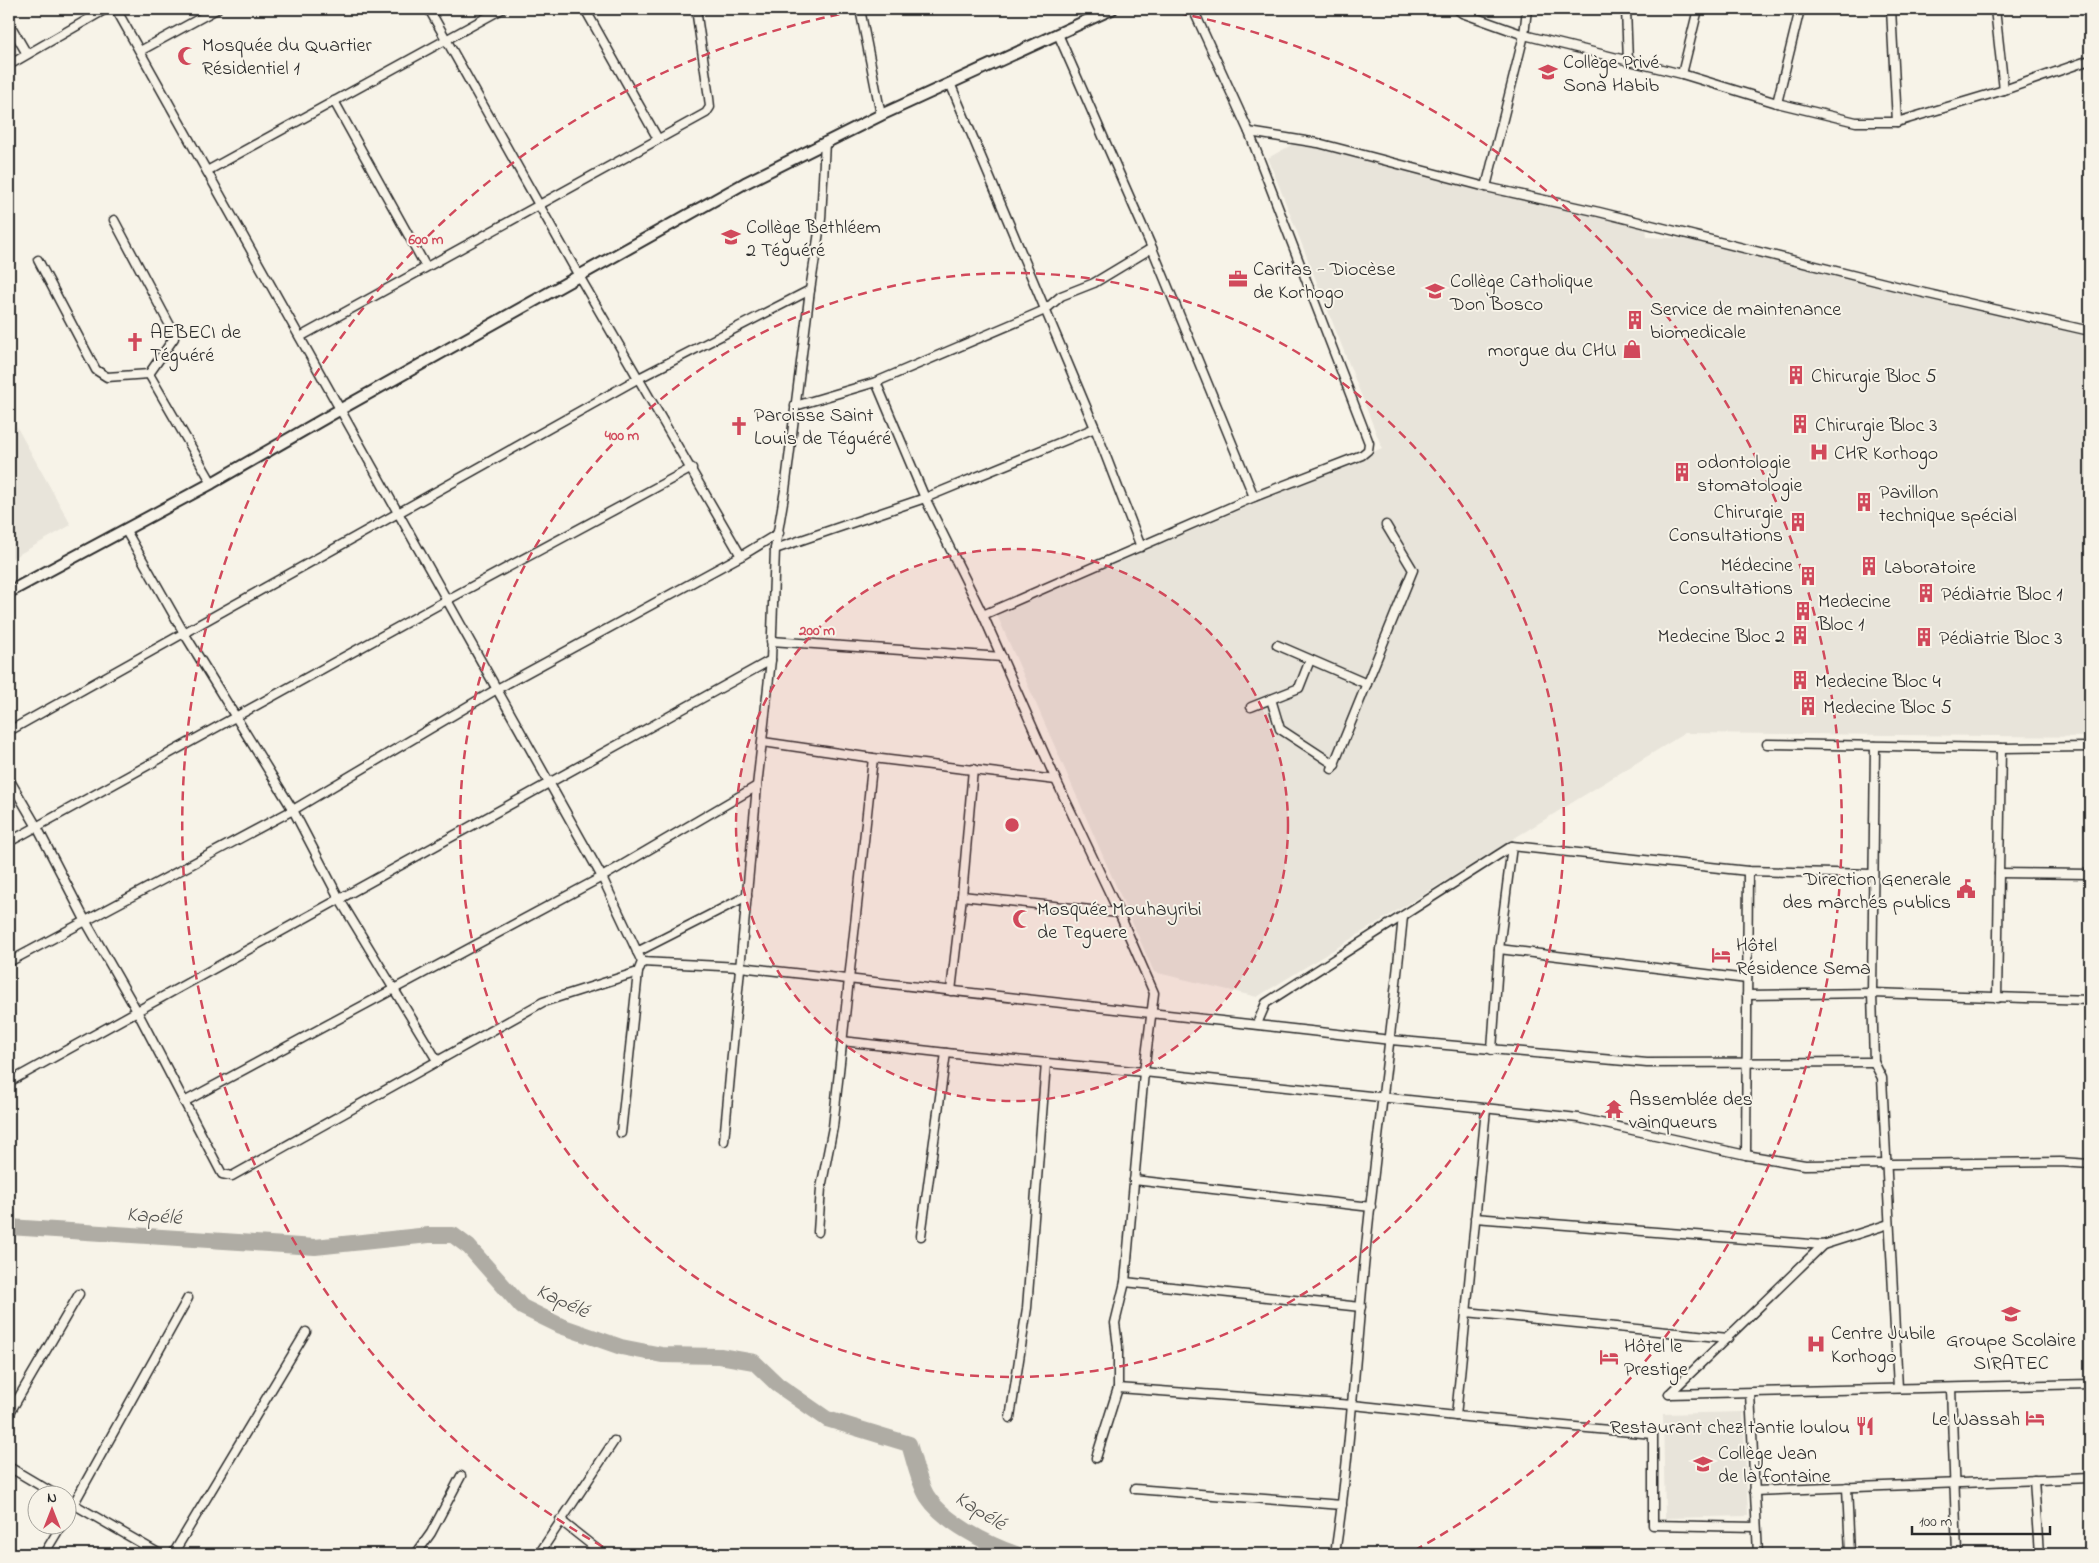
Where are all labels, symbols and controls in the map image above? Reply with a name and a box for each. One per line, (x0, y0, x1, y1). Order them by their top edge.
place label: Mosquée du Quartier Résidentiel 1 (202, 32, 372, 84)
mosque icon: Mosquée du Quartier Résidentiel 1 (176, 45, 198, 67)
place label: Collège Privé Sona Habib (1563, 49, 1659, 101)
school or university icon: Collège Privé Sona Habib (1537, 61, 1559, 83)
place label: Collège Bethléem 2 Téguéré (746, 214, 881, 267)
school or university icon: Collège Bethléem 2 Téguéré (720, 226, 742, 248)
text: 600 m (408, 229, 444, 251)
place label: Caritas - Diocèse de Korhogo (1253, 256, 1395, 309)
office icon: Caritas - Diocèse de Korhogo (1227, 268, 1249, 290)
place label: Collège Catholique Don Bosco (1449, 268, 1593, 320)
school or university icon: Collège Catholique Don Bosco (1424, 280, 1446, 302)
place label: Service de maintenance biomedicale (1650, 296, 1841, 348)
building icon: Service de maintenance biomedicale (1624, 309, 1646, 331)
place label: AEBECI de Téguéré (150, 319, 241, 372)
church icon: AEBECI de Téguéré (124, 331, 146, 353)
place label: morgue du CHU (1488, 337, 1617, 367)
shop icon: morgue du CHU (1621, 338, 1643, 360)
place label: Chirurgie Bloc 5 (1811, 363, 1937, 393)
building icon: Chirurgie Bloc 5 (1785, 364, 1807, 386)
place label: Paroisse Saint Louis de Téguéré (754, 402, 891, 455)
place label: Chirurgie Bloc 3 (1815, 412, 1938, 442)
building icon: Chirurgie Bloc 3 (1789, 413, 1811, 435)
church icon: Paroisse Saint Louis de Téguéré (728, 415, 750, 437)
text: 400 m (604, 425, 640, 447)
place label: CHR Korhogo (1834, 440, 1938, 470)
hospital icon: CHR Korhogo (1808, 441, 1830, 463)
place label: odontologie stomatologie (1697, 449, 1802, 502)
building icon: odontologie stomatologie (1671, 461, 1693, 483)
place label: Pavillon technique spécial (1879, 479, 2017, 531)
building icon: Pavillon technique spécial (1853, 491, 1875, 513)
place label: Chirurgie Consultations (1669, 499, 1783, 551)
building icon: Chirurgie Consultations (1787, 511, 1809, 533)
place label: Médecine Consultations (1679, 552, 1793, 604)
place label: Laboratoire (1884, 554, 1976, 583)
building icon: Laboratoire (1858, 555, 1880, 577)
building icon: Médecine Consultations (1797, 565, 1819, 587)
place label: Pédiatrie Bloc 1 (1941, 581, 2063, 610)
building icon: Pédiatrie Bloc 1 (1915, 582, 1937, 604)
place label: Medecine Bloc 1 (1817, 588, 1891, 640)
building icon: Medecine Bloc 1 (1792, 600, 1814, 622)
text: 200 m (798, 620, 835, 642)
place label: Medecine Bloc 2 (1658, 623, 1785, 652)
building icon: Medecine Bloc 2 (1789, 624, 1811, 646)
place label: Pédiatrie Bloc 3 (1939, 625, 2063, 654)
building icon: Pédiatrie Bloc 3 (1913, 626, 1935, 648)
place label: Medecine Bloc 4 (1815, 668, 1941, 697)
building icon: Medecine Bloc 4 (1789, 669, 1811, 691)
place label: Medecine Bloc 5 (1823, 694, 1952, 723)
building icon: Medecine Bloc 5 (1797, 695, 1819, 717)
centre of rings (1003, 816, 1021, 834)
place label: Direction Generale des marchés publics (1782, 866, 1951, 918)
public building icon: Direction Generale des marchés publics (1955, 878, 1977, 900)
place label: Mosquée Mouhayribi de Teguere (1037, 896, 1202, 949)
mosque icon: Mosquée Mouhayribi de Teguere (1011, 908, 1033, 930)
place label: Hôtel Résidence Sema (1736, 932, 1871, 984)
hotel icon: Hôtel Résidence Sema (1710, 944, 1732, 966)
place label: Assemblée des vainqueurs (1629, 1086, 1753, 1138)
temple icon: Assemblée des vainqueurs (1603, 1098, 1625, 1120)
water label: Kapélé (125, 1200, 184, 1234)
water label: Kapélé (531, 1277, 595, 1328)
school or university icon: Groupe Scolaire SIRATEC (2000, 1303, 2022, 1325)
place label: Centre Jubile Korhogo (1831, 1320, 1935, 1373)
place label: Groupe Scolaire SIRATEC (1946, 1327, 2076, 1379)
place label: Hôtel le Prestige (1624, 1333, 1688, 1386)
hospital icon: Centre Jubile Korhogo (1805, 1333, 1827, 1355)
hotel icon: Hôtel le Prestige (1598, 1346, 1620, 1368)
place label: Le Wassah (1932, 1406, 2020, 1435)
hotel icon: Le Wassah (2024, 1407, 2046, 1429)
place label: Restaurant chez tantie loulou (1610, 1414, 1850, 1443)
restaurant icon: Restaurant chez tantie loulou (1854, 1415, 1876, 1437)
place label: Collège Jean de la fontaine (1718, 1440, 1831, 1492)
school or university icon: Collège Jean de la fontaine (1692, 1453, 1714, 1475)
water label: Kapélé (949, 1484, 1013, 1540)
north arrow (28, 1486, 78, 1536)
text: N (47, 1488, 57, 1509)
scale bar (1912, 1503, 2049, 1535)
text: 100 m (1919, 1511, 1952, 1533)

